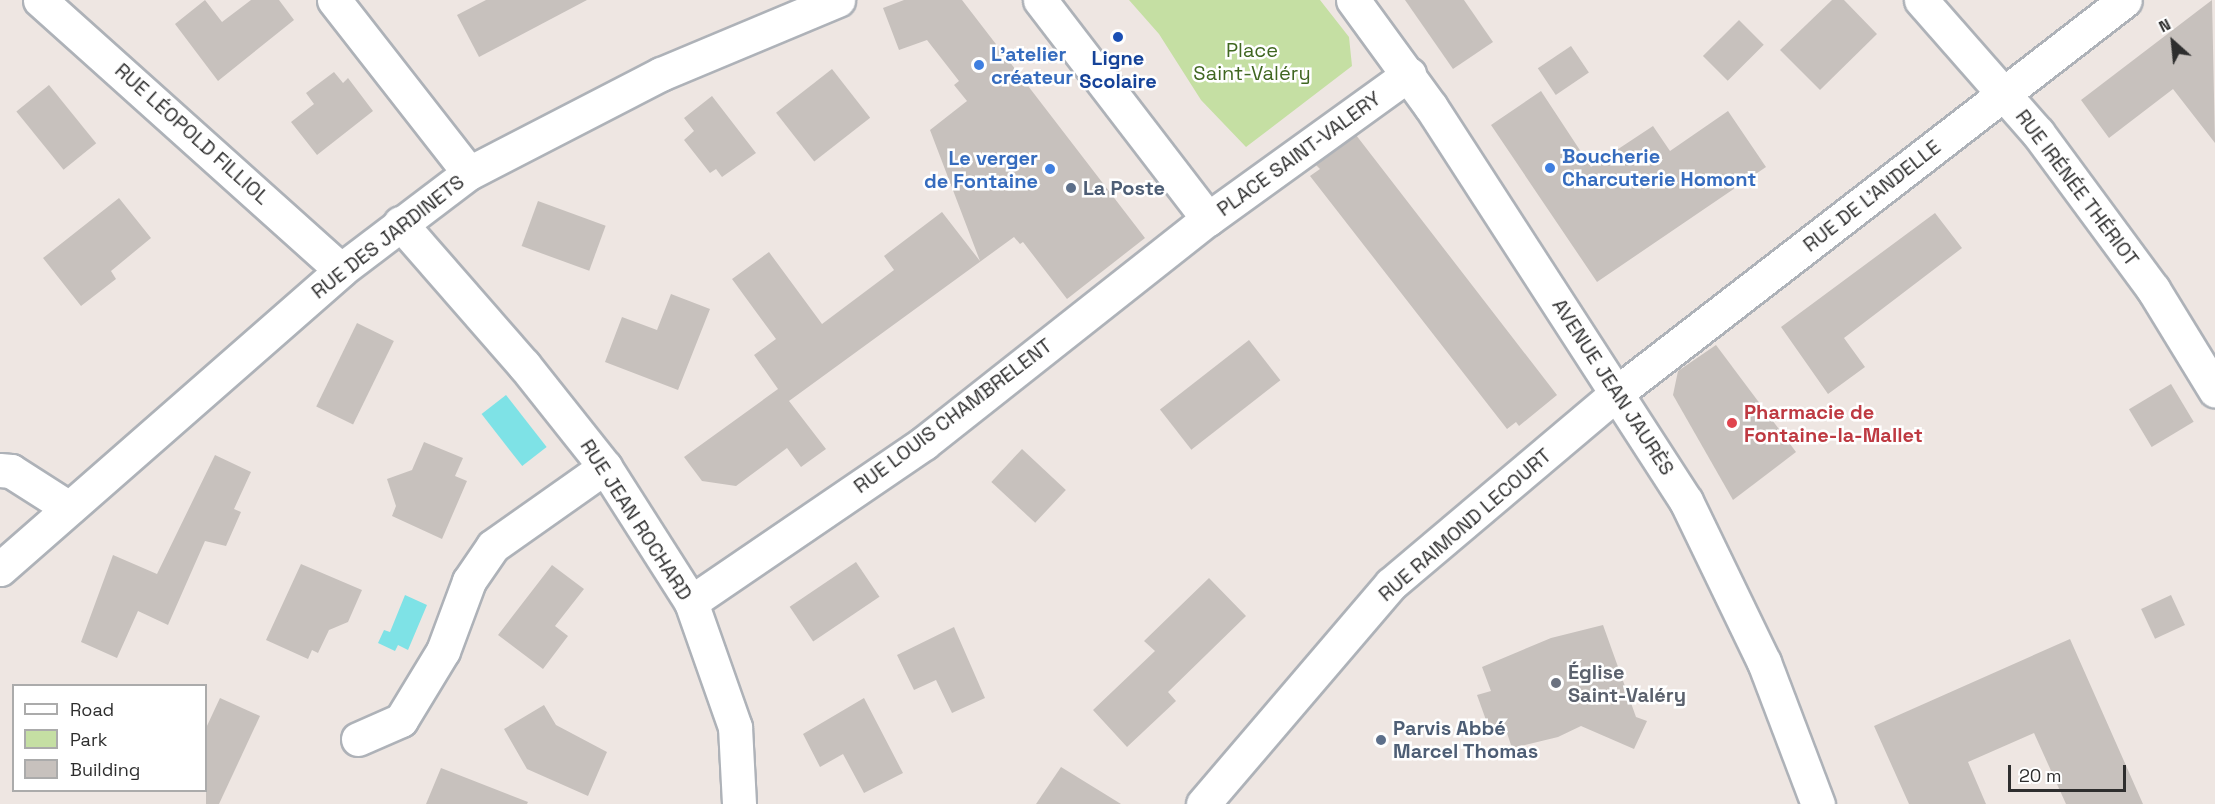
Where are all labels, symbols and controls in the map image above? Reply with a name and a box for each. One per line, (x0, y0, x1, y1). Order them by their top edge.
north arrow (2143, 12, 2203, 72)
text: N (2155, 14, 2174, 37)
marker: Ligne Scolaire (1111, 30, 1125, 44)
park label: Place Saint-Valéry (1193, 39, 1311, 86)
place label: L'atelier créateur (991, 42, 1073, 89)
place label: Ligne Scolaire (1079, 47, 1157, 94)
street label: RUE LÉOPOLD FILLIOL (110, 58, 274, 210)
marker: L'atelier créateur (972, 58, 986, 72)
street label: PLACE SAINT-VALERY (1213, 87, 1385, 221)
street label: RUE IRÉNÉE THÉRIOT (2010, 105, 2144, 271)
street label: RUE DE L'ANDELLE (1799, 135, 1945, 257)
place label: Boucherie Charcuterie Homont (1562, 144, 1756, 191)
place label: Le verger de Fontaine (924, 146, 1038, 193)
marker: Boucherie Charcuterie Homont (1543, 161, 1557, 175)
marker: Le verger de Fontaine (1043, 162, 1057, 176)
street label: RUE DES JARDINETS (307, 170, 469, 304)
place label: La Poste (1083, 176, 1165, 200)
marker: La Poste (1064, 181, 1078, 195)
street label: AVENUE JEAN JAURÈS (1547, 294, 1679, 480)
street label: RUE LOUIS CHAMBRELENT (849, 334, 1057, 498)
place label: Pharmacie de Fontaine-la-Mallet (1744, 400, 1923, 447)
marker: Pharmacie de Fontaine-la-Mallet (1725, 416, 1739, 430)
street label: RUE JEAN ROCHARD (575, 435, 697, 605)
street label: RUE RAIMOND LECOURT (1374, 444, 1556, 606)
place label: Église Saint-Valéry (1568, 660, 1686, 707)
marker: Église Saint-Valéry (1549, 676, 1563, 690)
legend (12, 684, 207, 792)
text: Road (70, 698, 114, 721)
place label: Parvis Abbé Marcel Thomas (1393, 716, 1539, 763)
text: Park (70, 728, 107, 751)
marker: Parvis Abbé Marcel Thomas (1374, 733, 1388, 747)
scale bar (2011, 753, 2130, 791)
text: Building (70, 758, 140, 781)
text: 20 m (2019, 764, 2062, 787)

